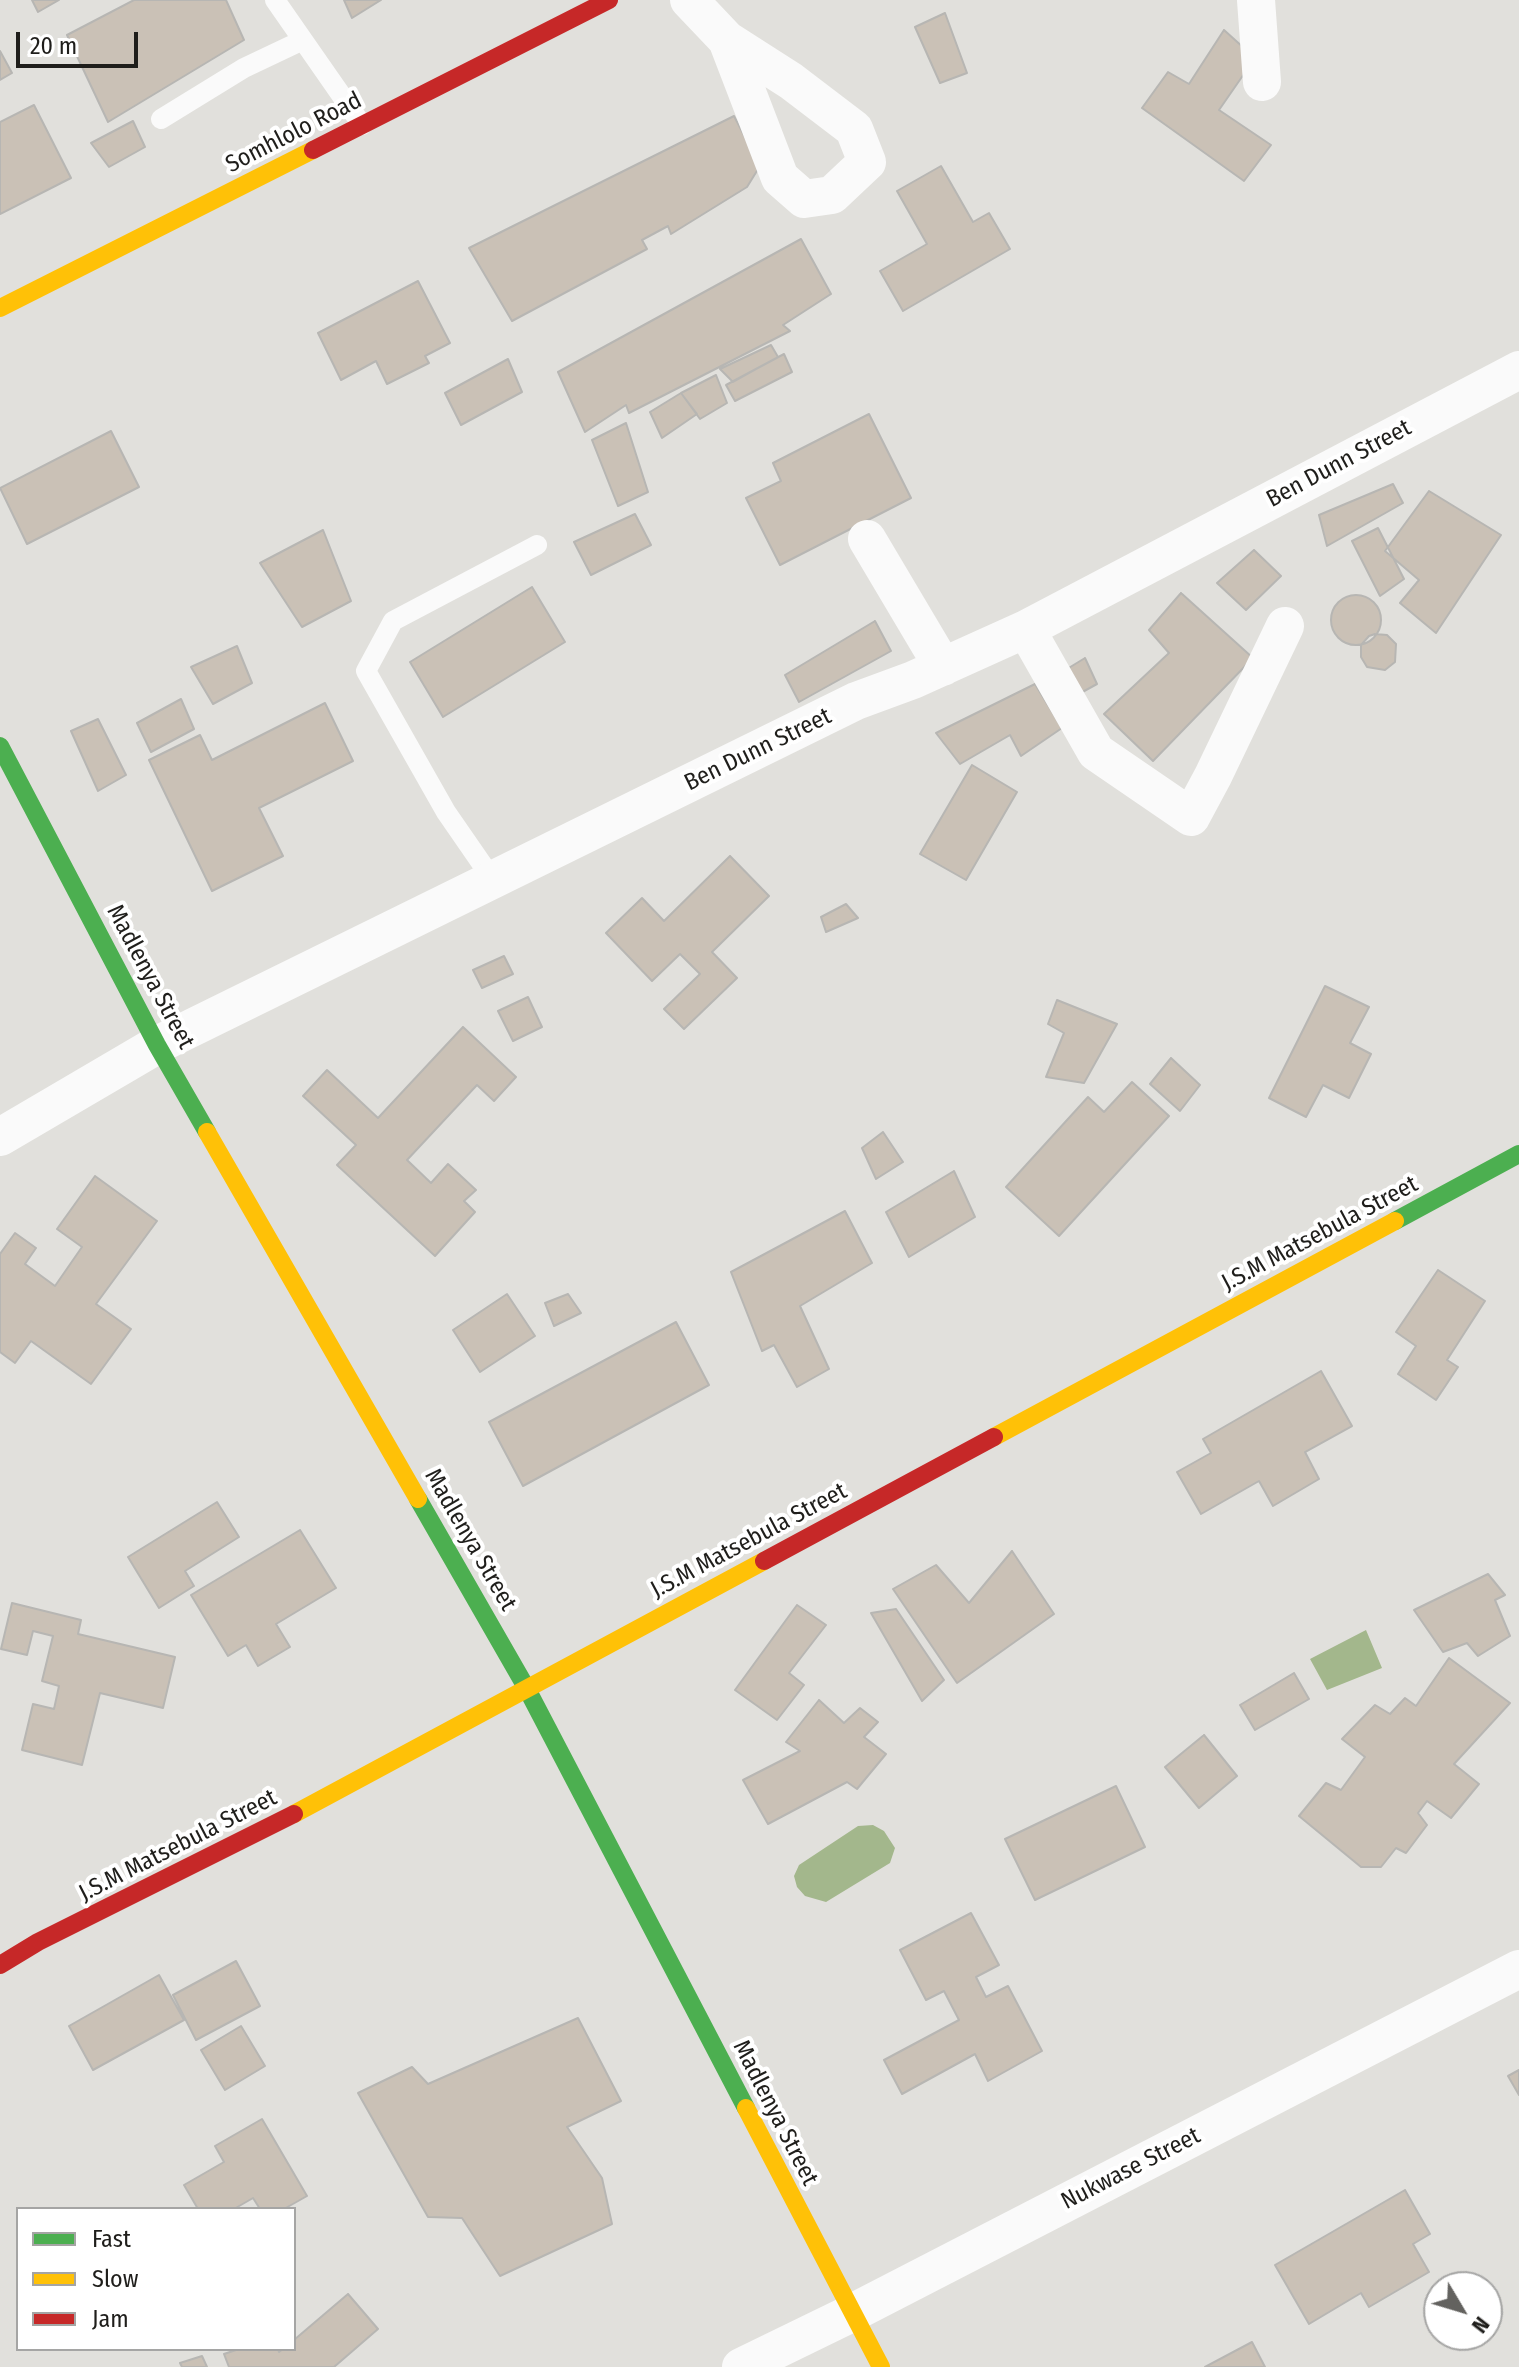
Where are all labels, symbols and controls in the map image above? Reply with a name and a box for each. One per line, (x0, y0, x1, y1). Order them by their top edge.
scale bar (20, 16, 142, 66)
text: 20 m (30, 32, 77, 60)
street label: Somhlolo Road (221, 86, 367, 180)
street label: Ben Dunn Street (1262, 414, 1416, 514)
street label: Ben Dunn Street (680, 702, 836, 798)
street label: Madlenya Street (100, 900, 200, 1054)
street label: J.S.M Matsebula Street (1217, 1170, 1423, 1298)
street label: Madlenya Street (418, 1464, 522, 1616)
street label: J.S.M Matsebula Street (646, 1477, 852, 1605)
street label: J.S.M Matsebula Street (74, 1784, 282, 1908)
street label: Madlenya Street (726, 2036, 824, 2190)
street label: Nukwase Street (1057, 2122, 1205, 2216)
legend (16, 2207, 296, 2351)
text: Fast (92, 2225, 131, 2253)
text: Slow (92, 2265, 138, 2293)
north arrow (1423, 2271, 1503, 2351)
text: Jam (92, 2305, 129, 2333)
text: N (1466, 2311, 1495, 2338)

